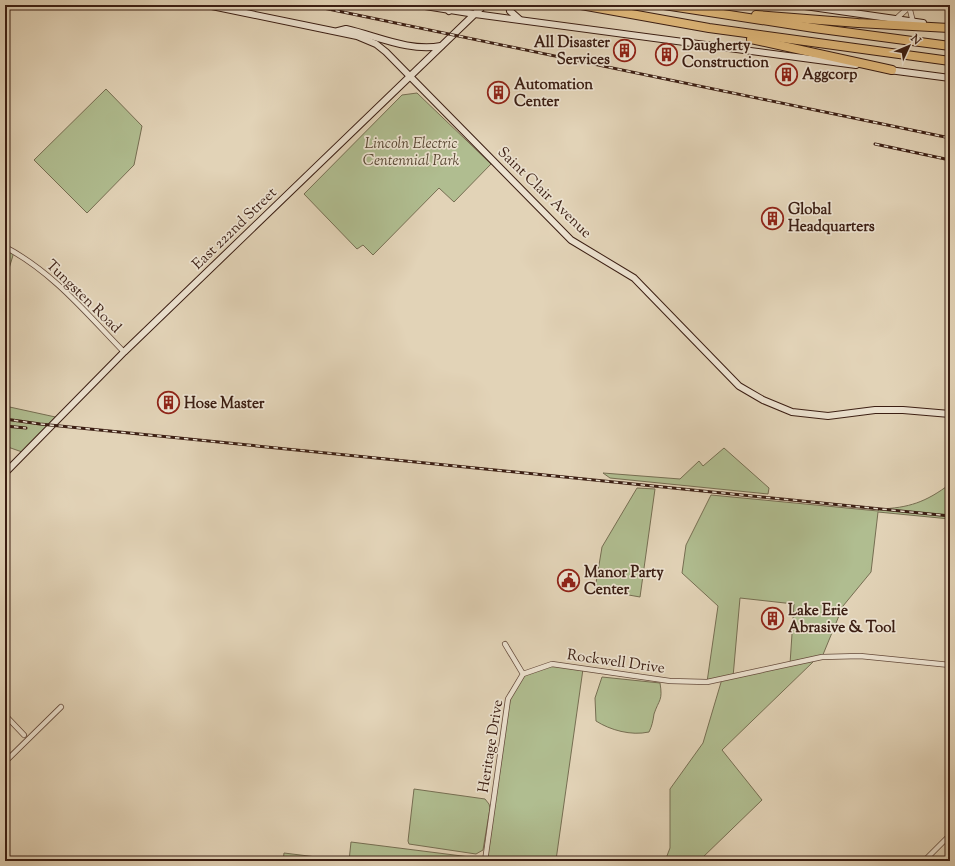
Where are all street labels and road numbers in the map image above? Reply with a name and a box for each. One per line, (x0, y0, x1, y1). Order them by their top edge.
street label: Saint Clair Avenue (492, 143, 596, 244)
street label: East 222nd Street (188, 183, 282, 275)
street label: Tungsten Road (41, 256, 126, 339)
street label: Rockwell Drive (566, 645, 666, 680)
street label: Heritage Drive (474, 698, 509, 794)

